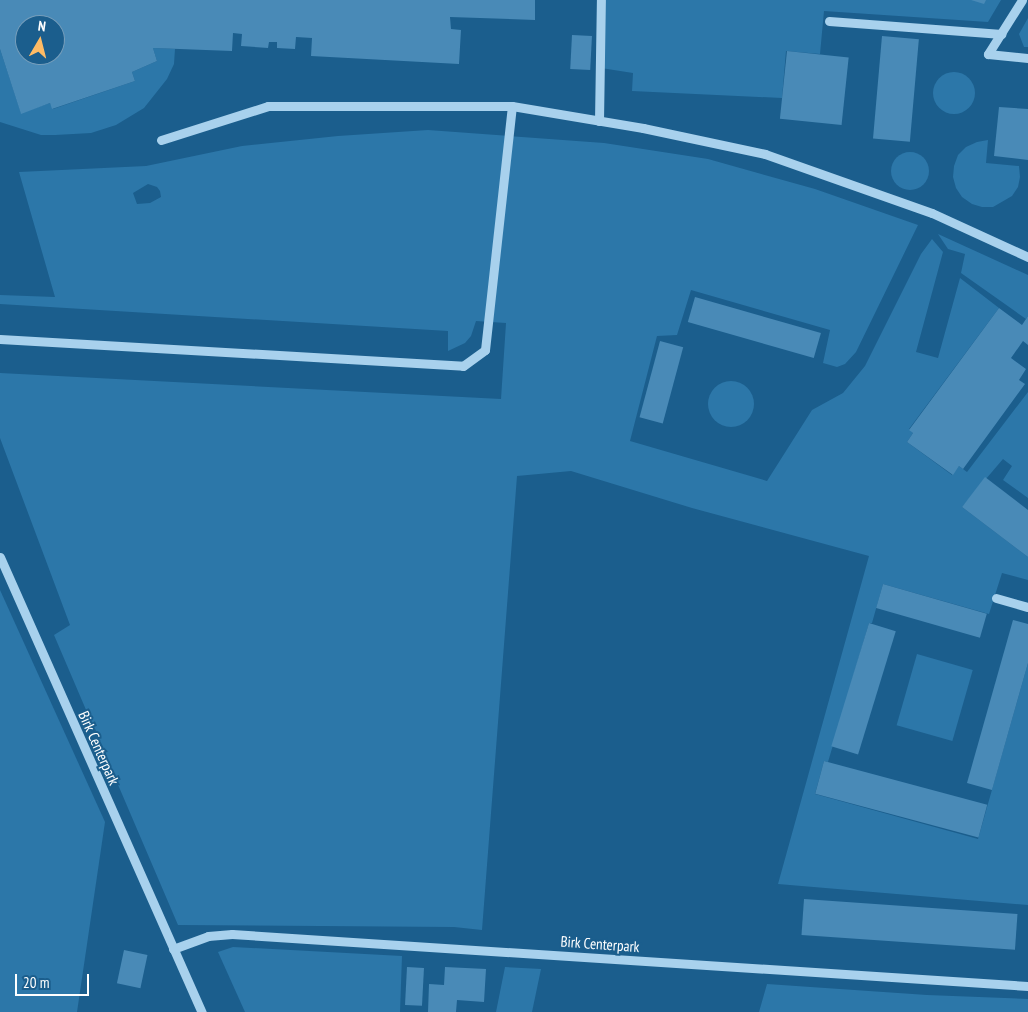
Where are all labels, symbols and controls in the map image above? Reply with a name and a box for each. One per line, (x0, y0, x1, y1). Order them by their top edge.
north arrow (15, 15, 65, 65)
text: N (37, 17, 47, 36)
street label: Birk Centerpark (75, 708, 123, 788)
street label: Birk Centerpark (560, 932, 640, 956)
scale bar (18, 964, 91, 996)
text: 20 m (23, 973, 49, 992)

